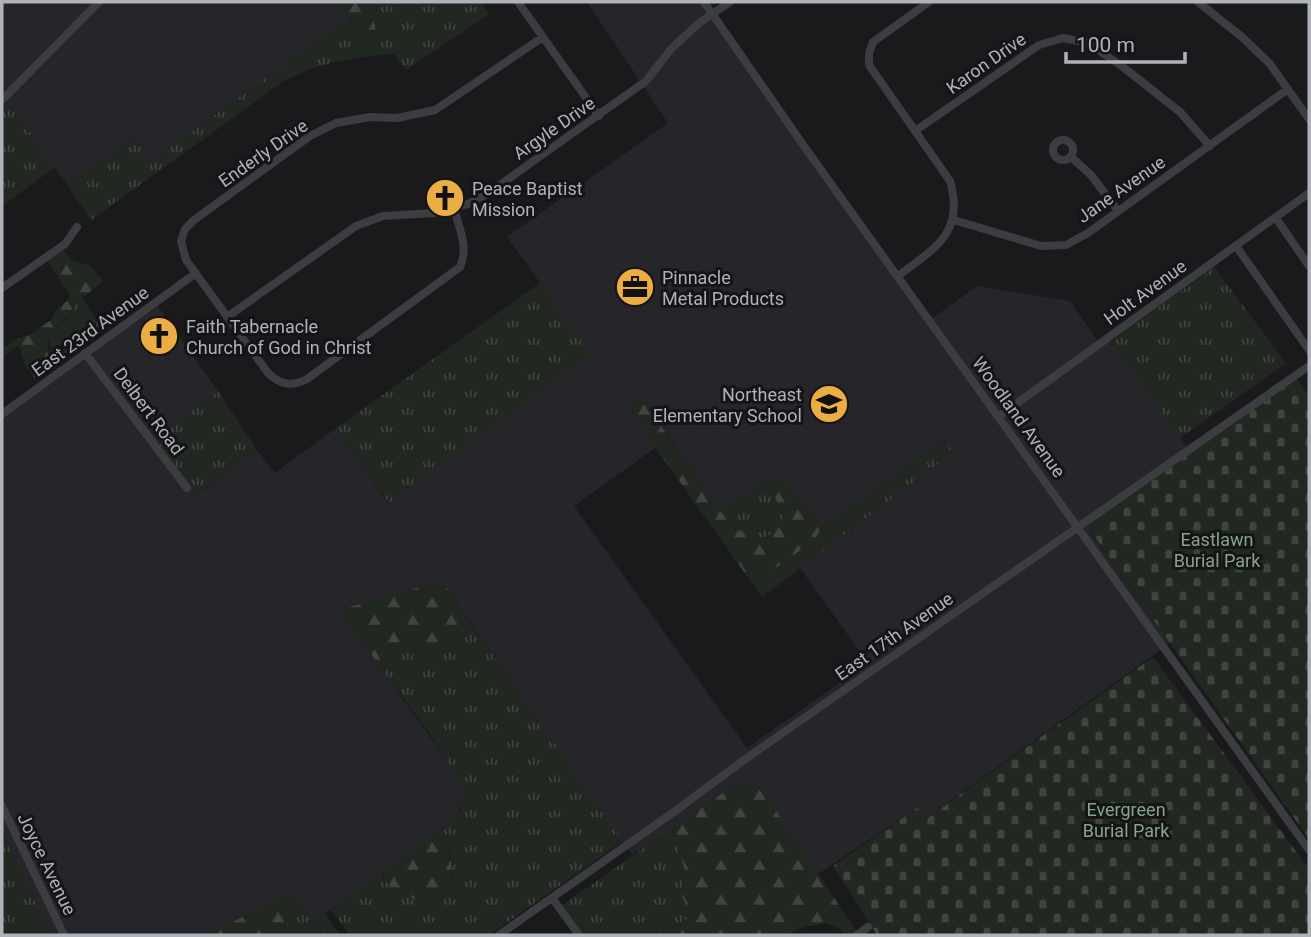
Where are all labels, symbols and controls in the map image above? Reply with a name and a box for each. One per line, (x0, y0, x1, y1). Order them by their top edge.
scale bar (1066, 21, 1185, 65)
street label: Karon Drive (942, 28, 1030, 98)
text: 100 m (1076, 33, 1135, 57)
street label: Argyle Drive (509, 92, 599, 164)
street label: Enderly Drive (214, 115, 312, 191)
street label: Jane Avenue (1073, 151, 1169, 227)
church icon: Peace Baptist Mission (424, 177, 466, 219)
place label: Peace Baptist Mission (472, 178, 583, 220)
street label: Holt Avenue (1100, 255, 1190, 329)
office icon: Pinnacle Metal Products (614, 266, 656, 308)
place label: Pinnacle Metal Products (662, 267, 784, 309)
street label: East 23rd Avenue (27, 282, 153, 380)
church icon: Faith Tabernacle Church of God in Christ (138, 315, 180, 357)
place label: Faith Tabernacle Church of God in Christ (186, 316, 372, 358)
street label: Woodland Avenue (968, 353, 1070, 481)
street label: Delbert Road (109, 363, 189, 459)
school or university icon: Northeast Elementary School (808, 383, 850, 425)
place label: Northeast Elementary School (653, 384, 802, 426)
park label: Eastlawn Burial Park (1174, 529, 1261, 571)
street label: East 17th Avenue (831, 588, 957, 684)
park label: Evergreen Burial Park (1083, 799, 1170, 841)
street label: Joyce Avenue (13, 810, 81, 918)

